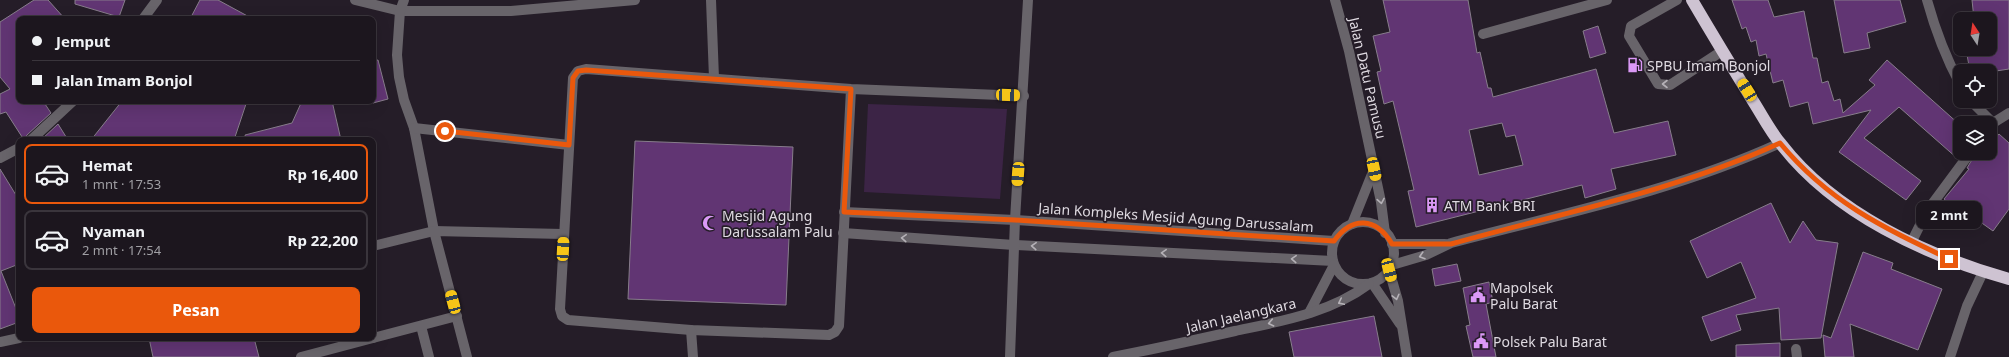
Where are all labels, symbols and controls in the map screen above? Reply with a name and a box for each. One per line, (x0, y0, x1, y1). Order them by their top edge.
north arrow (1953, 12, 1997, 56)
map controls (1953, 12, 1997, 160)
street label: Jalan Datu Pamusu (1344, 13, 1391, 141)
text: Jemput (56, 31, 110, 51)
fuel station icon: SPBU Imam Bonjol (1626, 56, 1644, 74)
place label: SPBU Imam Bonjol (1647, 56, 1770, 75)
button: locate (1953, 64, 1997, 108)
text: Jalan Imam Bonjol (56, 70, 192, 90)
car (1736, 77, 1758, 103)
one-way arrow (1662, 80, 1668, 88)
car (996, 89, 1020, 101)
button: layers (1953, 116, 1997, 160)
route start (436, 122, 454, 140)
text: Hemat (82, 155, 133, 175)
icon: car (34, 156, 70, 192)
car (1366, 156, 1382, 182)
car (1011, 162, 1025, 186)
text: Rp 16,400 (288, 164, 358, 184)
text: 1 mnt · 17:53 (82, 175, 161, 193)
building icon: ATM Bank BRI (1423, 196, 1441, 214)
place label: ATM Bank BRI (1444, 196, 1536, 215)
street label: Jalan Kompleks Mesjid Agung Darussalam (1036, 198, 1314, 236)
one-way arrow (1376, 198, 1384, 204)
callout: 2 mnt (1916, 201, 1982, 229)
place label: Mesjid Agung Darussalam Palu (722, 206, 833, 241)
text: 2 mnt (1930, 206, 1968, 224)
mosque icon: Mesjid Agung Darussalam Palu (701, 214, 719, 232)
text: Nyaman (82, 221, 145, 241)
icon: car (34, 222, 70, 258)
text: Rp 22,200 (288, 230, 358, 250)
one-way arrow (901, 233, 907, 242)
car (556, 237, 570, 261)
text: 2 mnt · 17:54 (82, 241, 161, 259)
one-way arrow (1031, 242, 1037, 251)
one-way arrow (1161, 248, 1167, 257)
route end (1940, 250, 1958, 268)
one-way arrow (1418, 251, 1425, 260)
one-way arrow (1291, 255, 1297, 264)
car (1380, 257, 1398, 283)
place label: Mapolsek Palu Barat (1490, 278, 1558, 313)
public building icon: Mapolsek Palu Barat (1469, 286, 1487, 304)
button: Pesan (32, 287, 360, 333)
car (444, 289, 462, 315)
street label: Jalan Jaelangkara (1182, 293, 1298, 337)
one-way arrow (1392, 294, 1400, 301)
one-way arrow (1337, 297, 1345, 305)
one-way arrow (1268, 319, 1274, 327)
public building icon: Polsek Palu Barat (1472, 332, 1490, 350)
place label: Polsek Palu Barat (1493, 332, 1607, 351)

